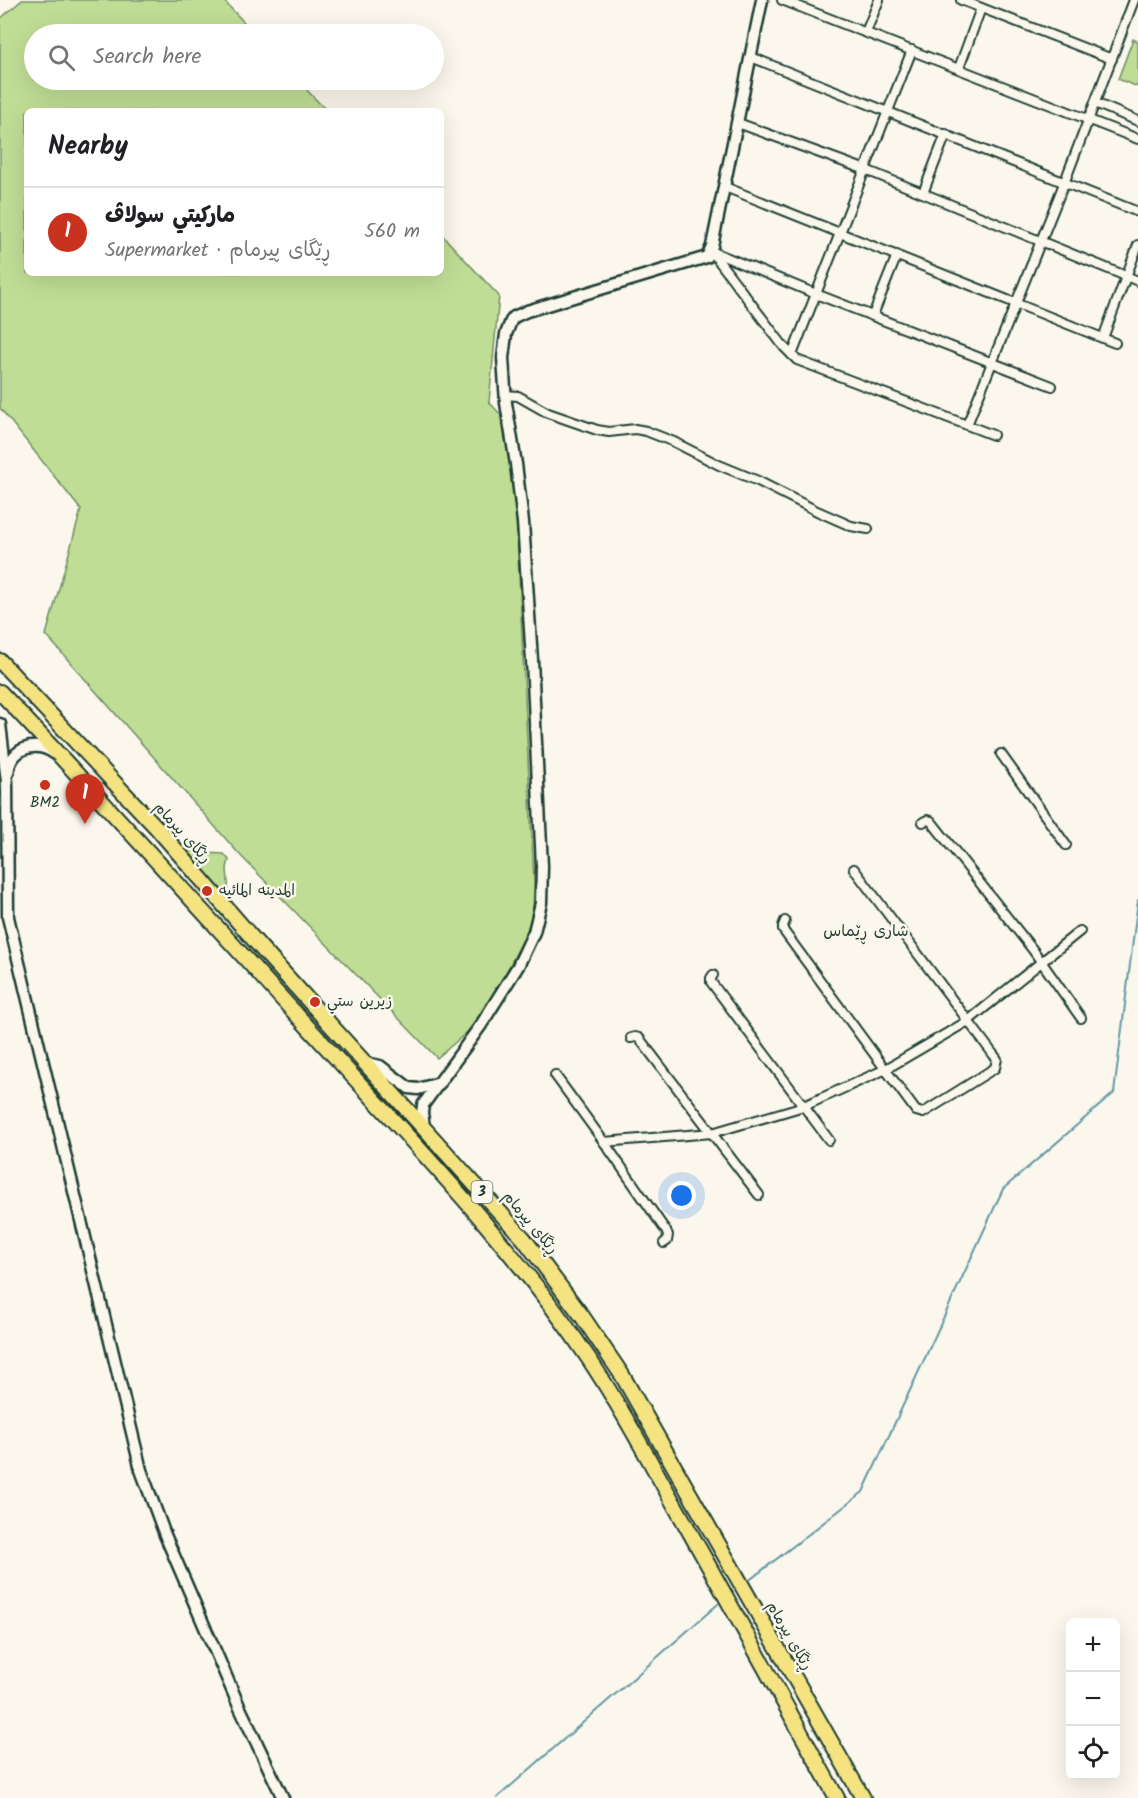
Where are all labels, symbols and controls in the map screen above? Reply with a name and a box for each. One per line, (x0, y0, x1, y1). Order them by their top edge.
search box (24, 24, 444, 90)
text: Search here (93, 40, 201, 75)
icon: search (45, 41, 78, 74)
text: Nearby (48, 126, 128, 168)
text: ماركيتي سولاڤ (105, 199, 235, 234)
text: 1 (64, 216, 71, 248)
text: 560 m (364, 216, 420, 248)
text: Supermarket · ڕێگای پیرمام (105, 235, 331, 267)
pin: 1 (66, 774, 104, 824)
marker: BM2 (38, 778, 52, 792)
place label: BM2 (30, 791, 60, 815)
street label: ڕێگای پیرمام (148, 797, 216, 869)
place label: المدينه المائيه (219, 879, 295, 903)
marker: المدينه المائيه (200, 884, 214, 898)
district label: شاری ڕێماس (823, 919, 909, 945)
place label: زيرين ستي (327, 990, 392, 1014)
marker: زيرين ستي (308, 995, 322, 1009)
road number: 3 (472, 1181, 492, 1203)
your location (667, 1181, 696, 1210)
street label: ڕێگای پیرمام (496, 1186, 564, 1260)
street label: ڕێگای پیرمام (760, 1597, 818, 1675)
map controls (1066, 1618, 1120, 1780)
button: + (1066, 1618, 1120, 1672)
button: − (1066, 1672, 1120, 1726)
button: locate (1066, 1726, 1120, 1780)

